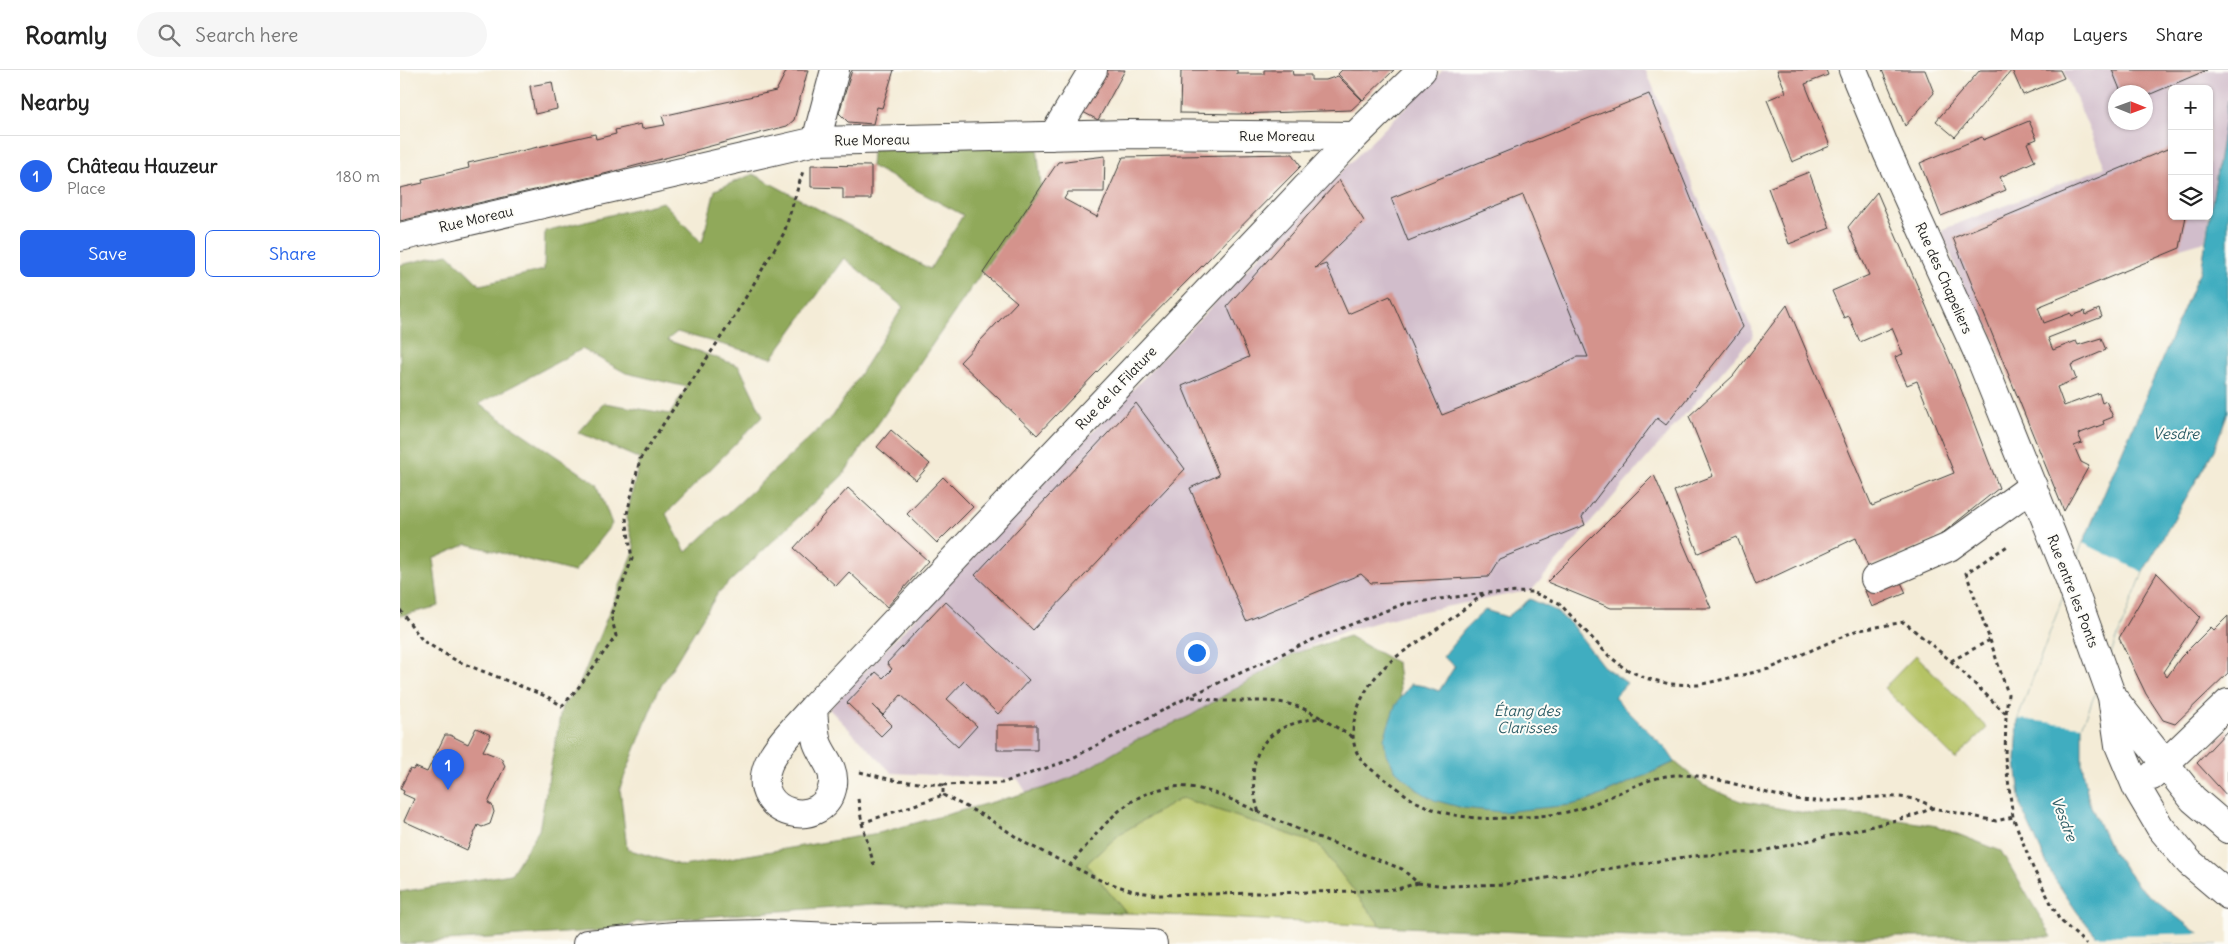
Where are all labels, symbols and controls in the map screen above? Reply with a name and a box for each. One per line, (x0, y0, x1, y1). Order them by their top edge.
search box (137, 12, 487, 57)
text: Roamly (25, 20, 107, 50)
icon: search (155, 21, 183, 49)
text: Search here (195, 23, 298, 47)
text: Map (2009, 23, 2044, 46)
text: Layers (2072, 23, 2128, 46)
text: Share (2156, 23, 2203, 46)
north arrow (2108, 85, 2153, 130)
map controls (2168, 85, 2213, 220)
button: + (2168, 85, 2213, 130)
text: Nearby (20, 89, 90, 116)
street label: Rue Moreau (1239, 127, 1315, 145)
street label: Rue Moreau (834, 130, 910, 150)
button: − (2168, 130, 2213, 175)
text: Château Hauzeur (67, 154, 217, 178)
text: 1 (33, 166, 39, 186)
text: 180 m (336, 166, 380, 186)
button: layers (2168, 175, 2213, 220)
text: Place (67, 178, 106, 198)
street label: Rue Moreau (437, 202, 515, 236)
street label: Rue des Chapeliers (1911, 220, 1977, 336)
button: Save (20, 230, 195, 277)
button: Share (205, 230, 380, 277)
street label: Rue de la Filature (1072, 342, 1160, 434)
water label: Vesdre (2153, 424, 2200, 443)
street label: Rue entre les Ponts (2043, 532, 2103, 650)
your location (1184, 640, 1210, 666)
water label: Étang des Clarisses (1494, 701, 1561, 737)
pin: 1 (432, 749, 464, 790)
water label: Vesdre (2047, 794, 2082, 845)

